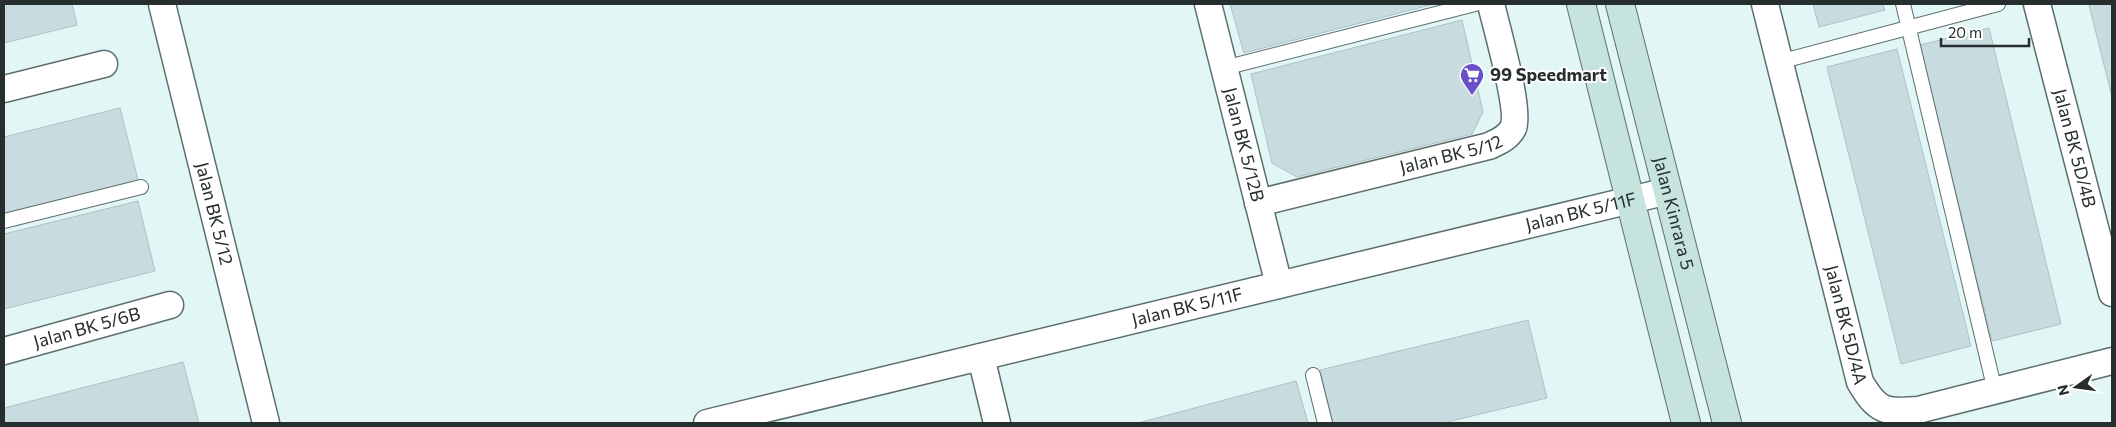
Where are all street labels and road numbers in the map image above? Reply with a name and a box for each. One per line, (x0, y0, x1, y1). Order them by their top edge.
street label: Jalan BK 5/12B (1220, 85, 1269, 204)
street label: Jalan BK 5D/4B (2049, 86, 2101, 210)
street label: Jalan BK 5/12 (1397, 129, 1506, 178)
street label: Jalan Kinrara 5 (1649, 154, 1699, 272)
street label: Jalan BK 5/12 (192, 160, 238, 267)
street label: Jalan BK 5/11F (1523, 187, 1638, 235)
street label: Jalan BK 5D/4A (1821, 263, 1872, 387)
street label: Jalan BK 5/11F (1129, 282, 1245, 330)
street label: Jalan BK 5/6B (31, 302, 142, 352)

